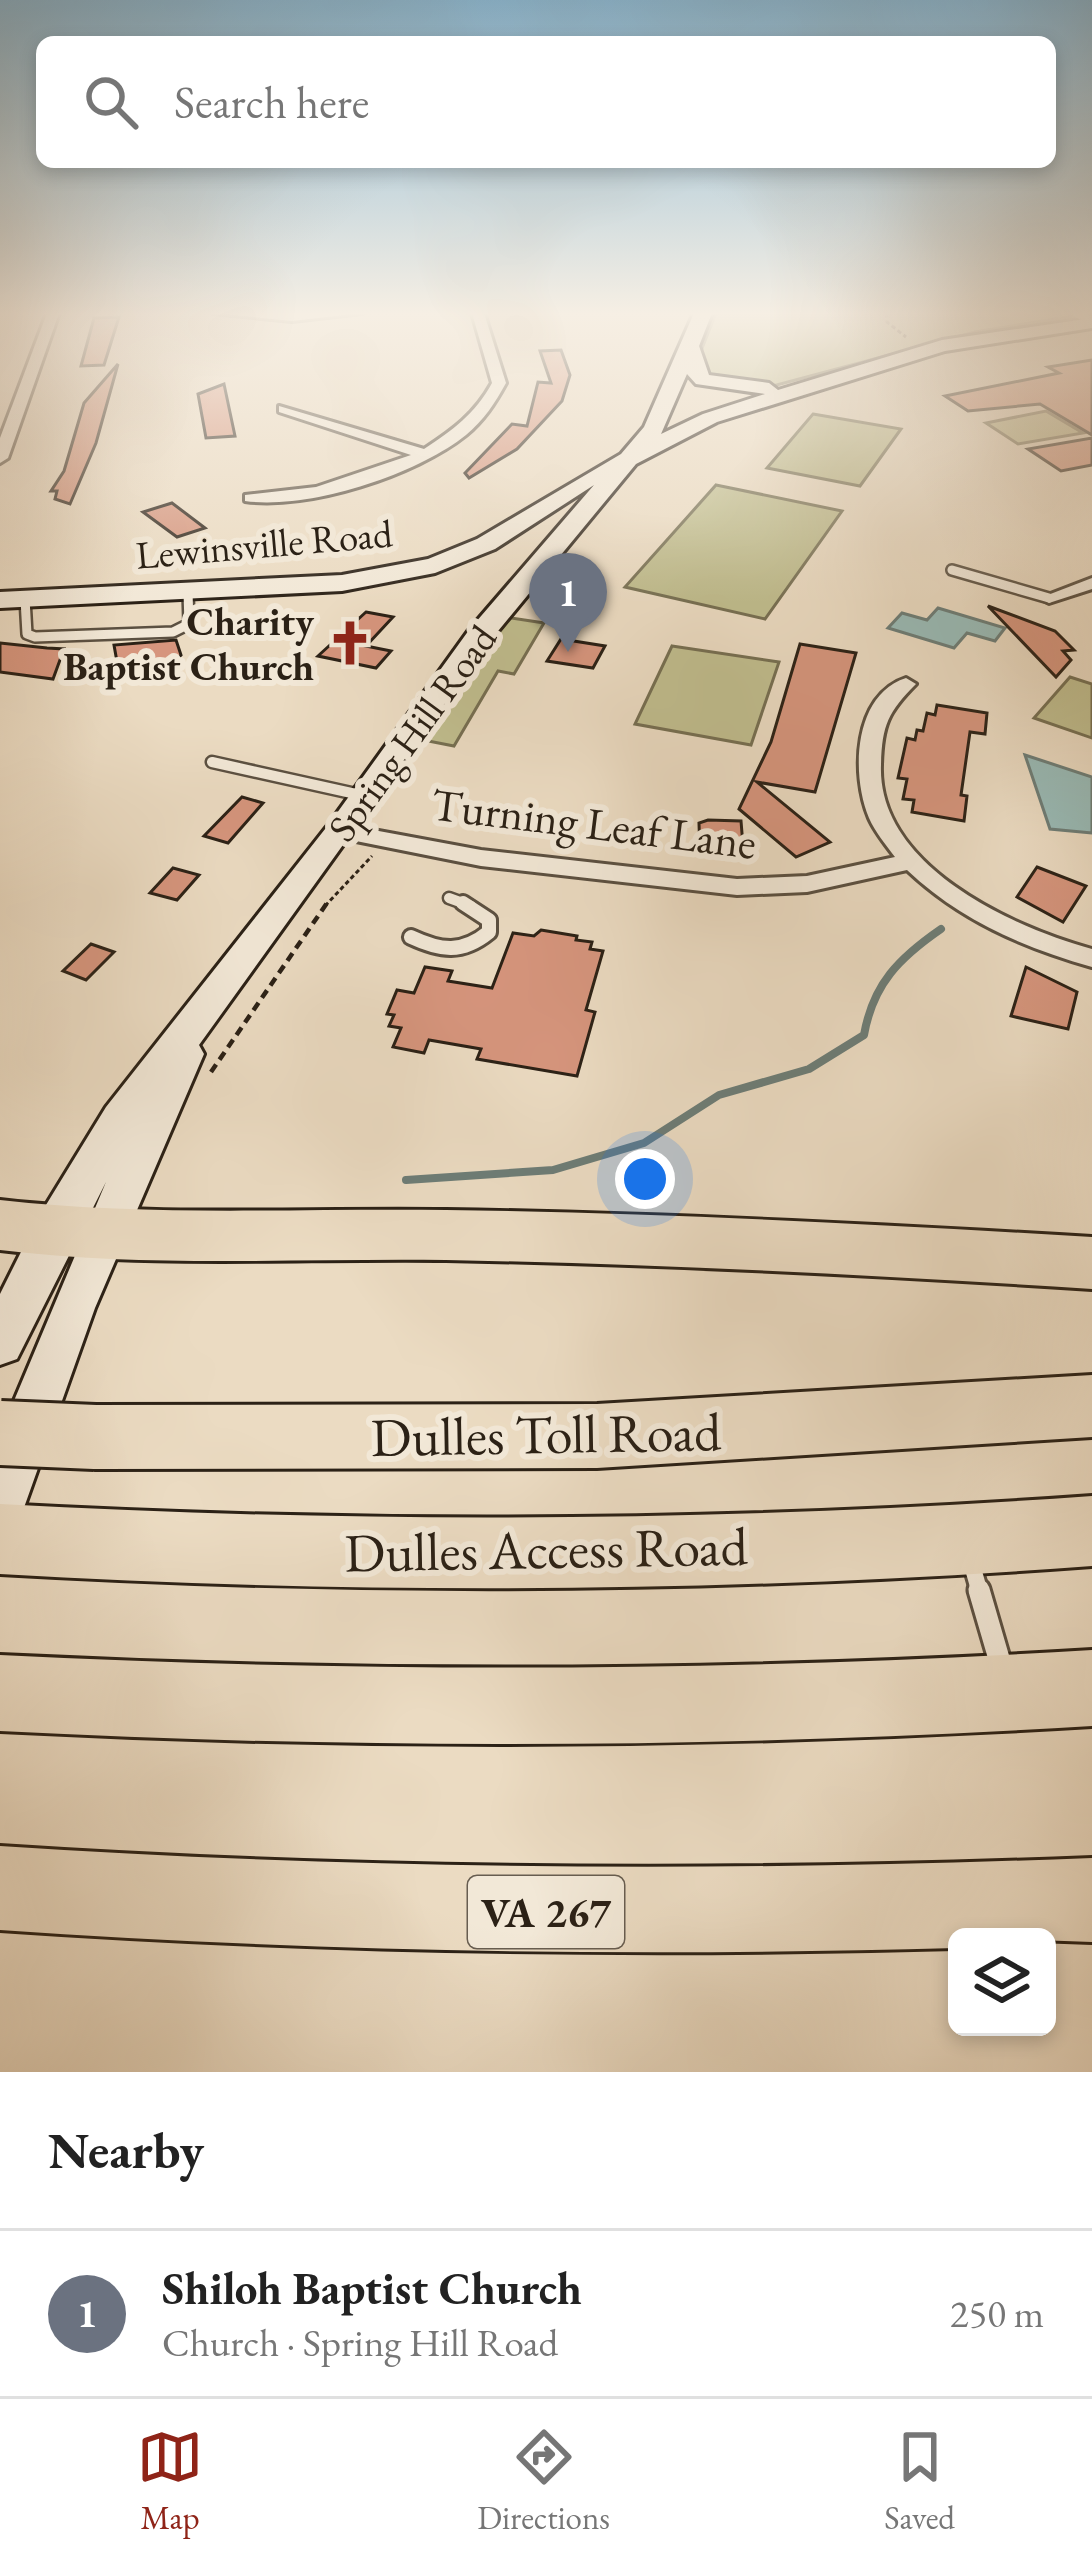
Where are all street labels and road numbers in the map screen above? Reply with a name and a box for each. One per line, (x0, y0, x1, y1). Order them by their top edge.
street label: Lewinsville Road (134, 507, 395, 581)
street label: Spring Hill Road (316, 614, 508, 851)
street label: Turning Leaf Lane (428, 774, 760, 872)
street label: Dulles Toll Road (370, 1396, 723, 1472)
street label: Dulles Access Road (344, 1510, 749, 1588)
road number: VA 267 (468, 1876, 624, 1948)

